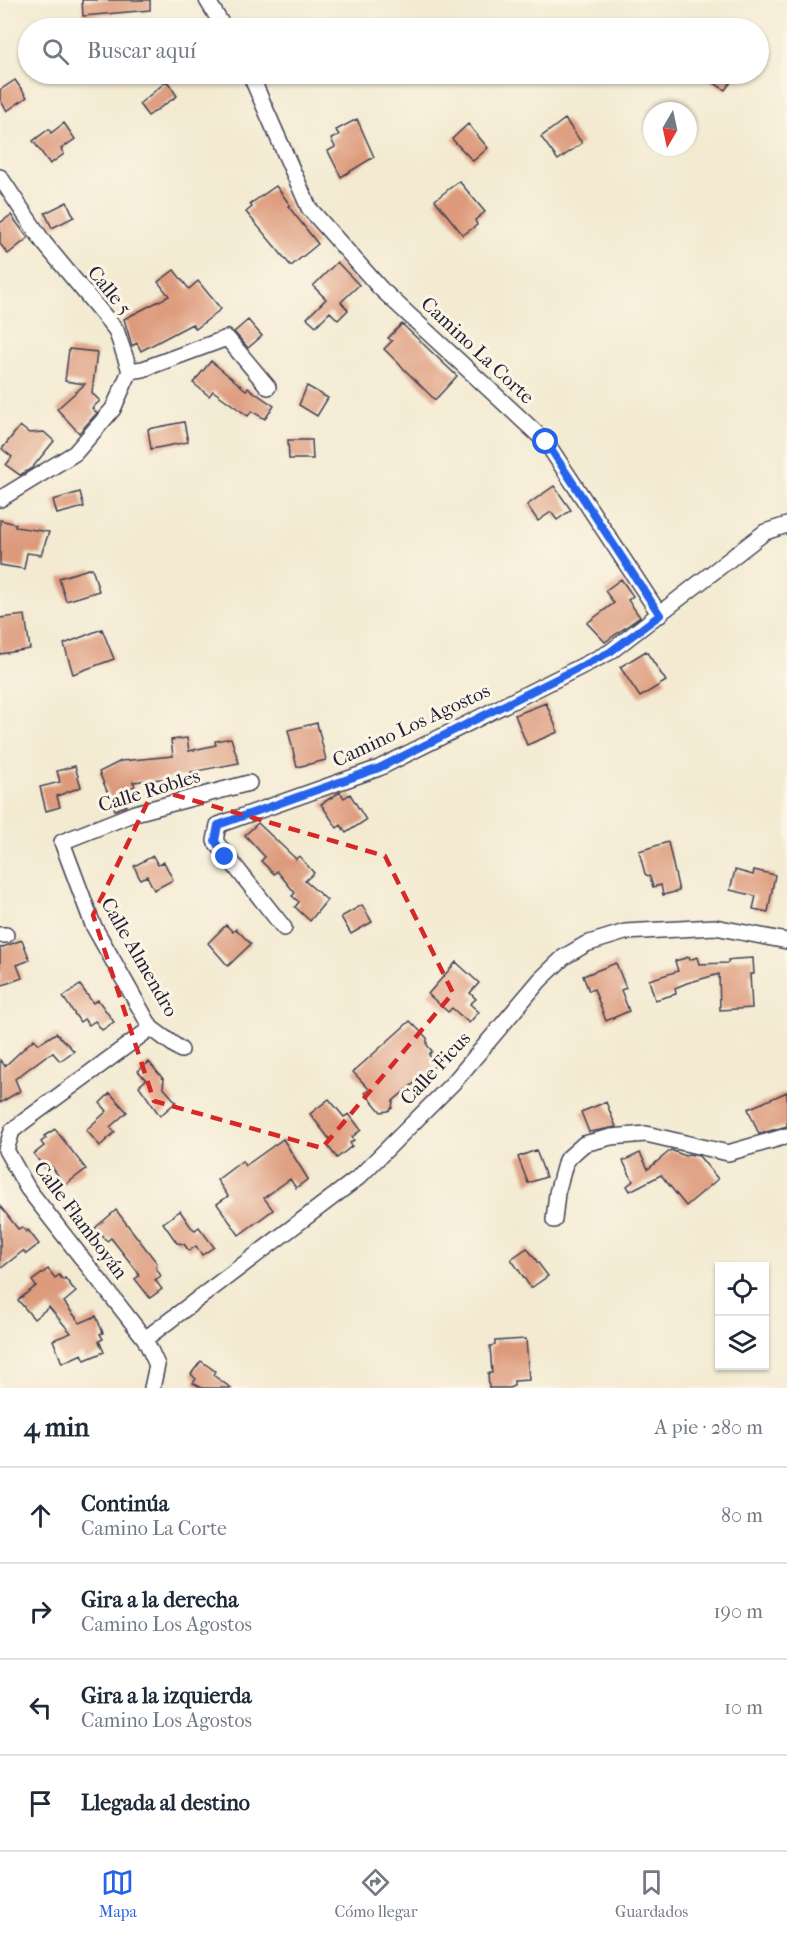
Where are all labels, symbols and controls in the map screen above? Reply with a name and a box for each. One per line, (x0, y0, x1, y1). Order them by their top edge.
search box (18, 18, 769, 84)
icon: search (39, 35, 72, 68)
text: Buscar aquí (87, 38, 196, 64)
north arrow (643, 102, 697, 156)
street label: Calle 5 (83, 261, 136, 319)
street label: Camino La Corte (416, 292, 539, 409)
route start (532, 428, 558, 454)
street label: Camino Los Agostos (329, 679, 494, 772)
street label: Calle Robles (96, 764, 203, 817)
route end (211, 843, 237, 869)
street label: Calle Almendro (96, 894, 183, 1021)
street label: Calle Ficus (396, 1027, 475, 1110)
street label: Calle Flamboyán (29, 1157, 133, 1284)
map controls (715, 1262, 769, 1370)
button: locate (715, 1262, 769, 1316)
button: layers (715, 1316, 769, 1370)
text: 4 min (24, 1412, 89, 1443)
text: A pie · 280 m (654, 1416, 763, 1439)
text: Continúa (81, 1491, 169, 1517)
icon: ahead (24, 1499, 57, 1532)
text: 80 m (721, 1504, 763, 1527)
text: Camino La Corte (81, 1517, 227, 1540)
text: Gira a la derecha (81, 1587, 238, 1613)
icon: right (24, 1595, 57, 1628)
text: 190 m (713, 1600, 763, 1623)
text: Camino Los Agostos (81, 1613, 252, 1636)
text: Gira a la izquierda (81, 1683, 252, 1709)
icon: left (24, 1691, 57, 1724)
text: 10 m (724, 1696, 763, 1719)
text: Camino Los Agostos (81, 1709, 252, 1732)
icon: arrive (24, 1787, 57, 1820)
text: Llegada al destino (81, 1790, 250, 1816)
tab: Mapa (99, 1866, 137, 1921)
tab: Cómo llegar (334, 1866, 417, 1921)
tab: Guardados (615, 1866, 688, 1921)

